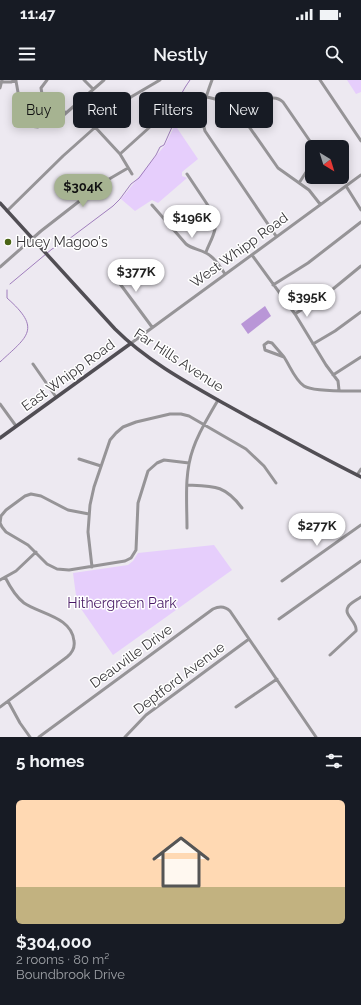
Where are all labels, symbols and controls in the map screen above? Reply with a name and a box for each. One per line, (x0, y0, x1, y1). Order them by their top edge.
text: 11:47 (20, 5, 56, 23)
icon: menu (16, 43, 38, 65)
icon: search (323, 43, 345, 65)
text: Nestly (153, 44, 208, 65)
chip: Buy (12, 92, 65, 128)
chip: Rent (73, 92, 131, 128)
chip: Filters (139, 92, 207, 128)
chip: New (215, 92, 273, 128)
north arrow (305, 140, 349, 184)
map controls (305, 140, 349, 184)
pin: $304K (55, 174, 111, 208)
text: $304K (63, 179, 103, 194)
pin: $196K (164, 205, 220, 239)
street label: West Whipp Road (187, 209, 291, 291)
text: $196K (173, 210, 211, 225)
place label: Huey Magoo's (16, 234, 108, 250)
marker: Huey Magoo's (3, 237, 13, 247)
pin: $377K (108, 259, 164, 293)
text: $377K (117, 264, 155, 279)
pin: $395K (279, 284, 335, 318)
text: $395K (288, 289, 326, 304)
street label: Far Hills Avenue (131, 325, 227, 395)
street label: East Whipp Road (18, 336, 118, 414)
pin: $277K (289, 513, 345, 547)
text: $277K (298, 518, 336, 533)
park label: Hithergreen Park (67, 595, 177, 611)
street label: Deauville Drive (87, 621, 175, 691)
street label: Deptford Avenue (130, 639, 228, 717)
icon: filters (323, 750, 345, 772)
text: 5 homes (16, 751, 84, 771)
icon: home (145, 826, 217, 898)
text: $304,000 (16, 932, 92, 952)
text: 2 rooms · 80 m² (16, 952, 109, 967)
text: Boundbrook Drive (16, 967, 125, 982)

